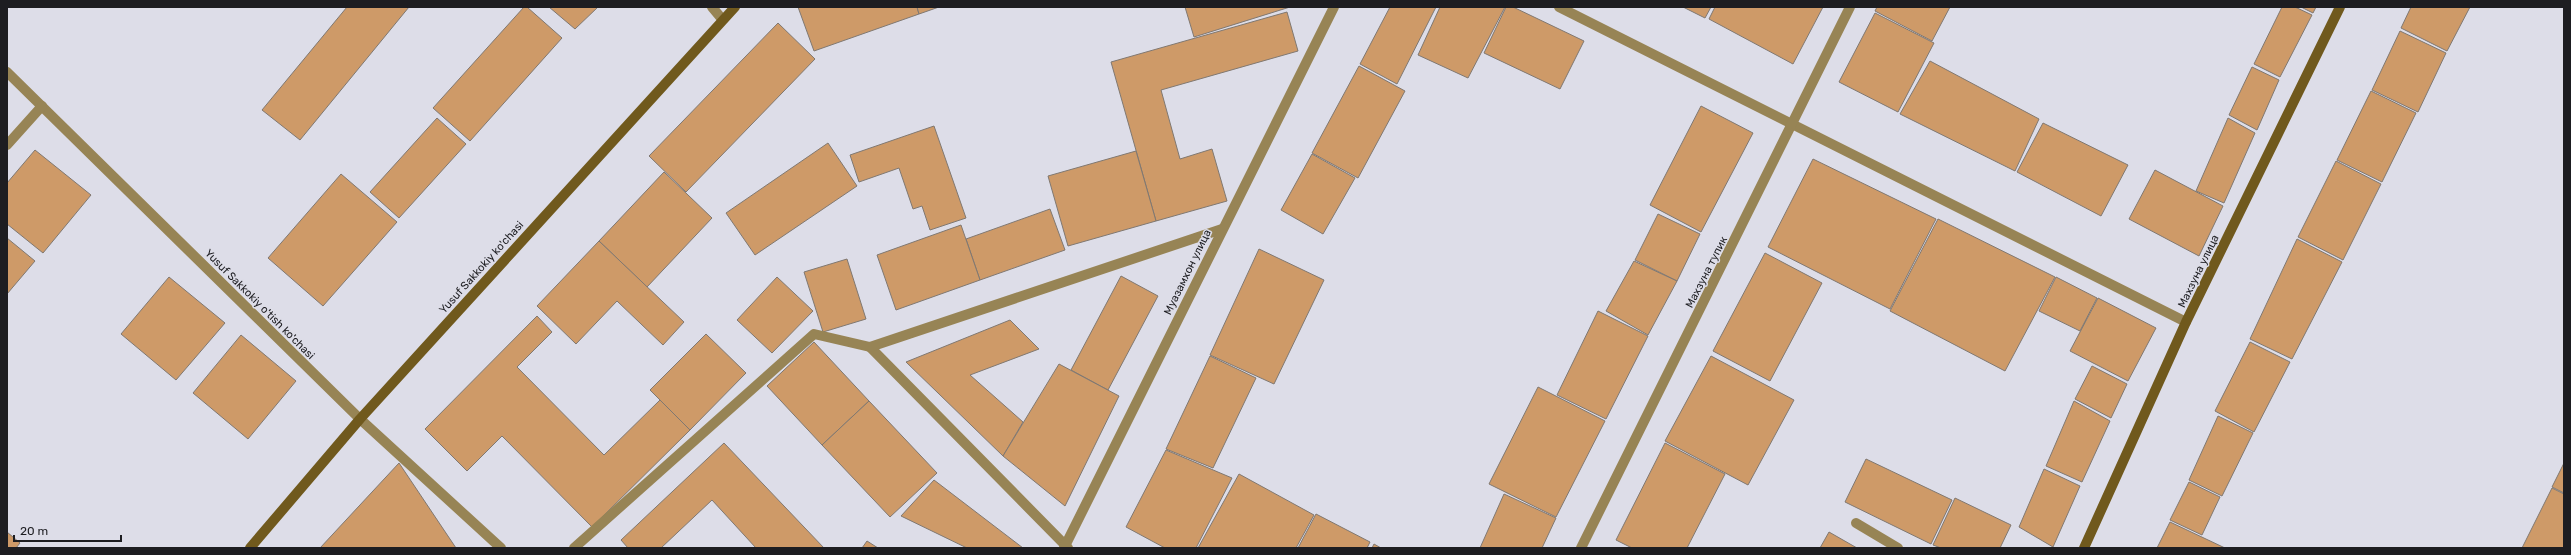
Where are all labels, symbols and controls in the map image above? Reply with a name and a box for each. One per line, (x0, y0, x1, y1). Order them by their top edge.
street label: Yusuf Sakkokiy ko'chasi (437, 219, 526, 316)
street label: Муазамхон улица (1161, 227, 1214, 317)
street label: Махзуна улица (2175, 233, 2222, 310)
street label: Махзуна тупик (1683, 234, 1730, 310)
street label: Yusuf Sakkokiy o'tish ko'chasi (202, 247, 317, 362)
scale bar (14, 517, 121, 543)
text: 20 m (20, 524, 48, 538)

